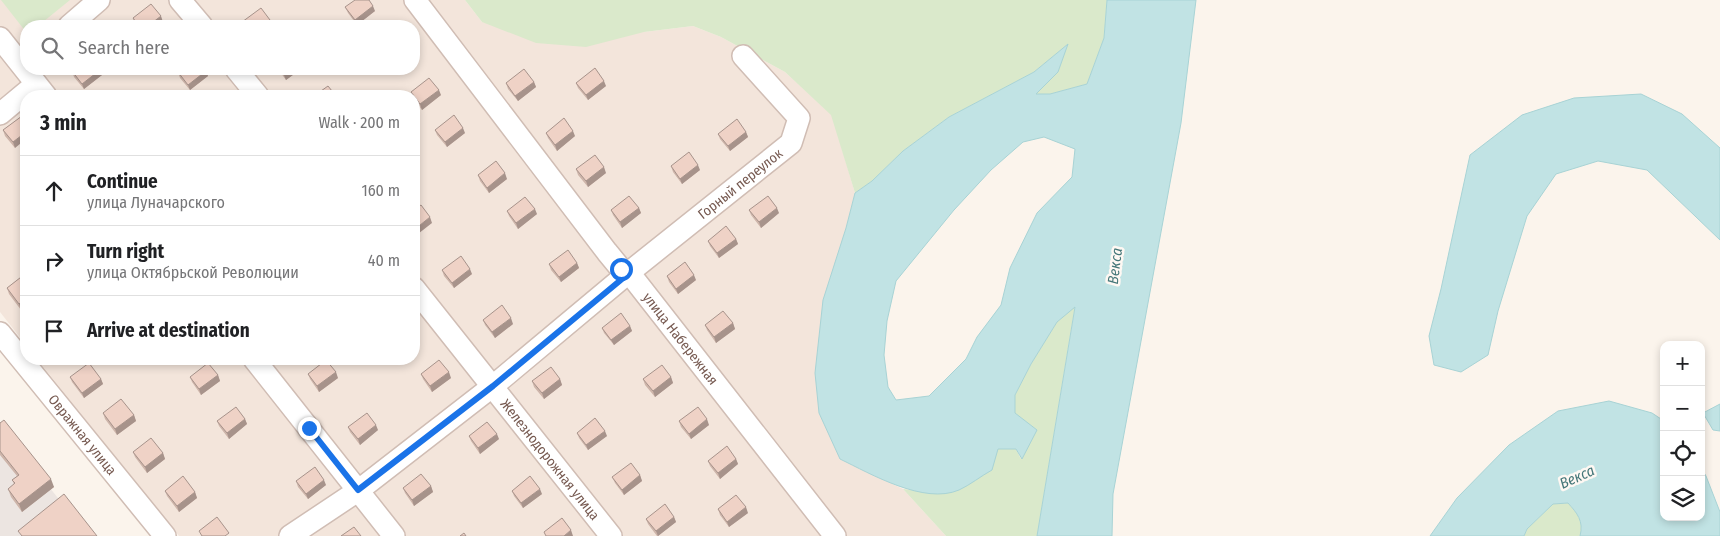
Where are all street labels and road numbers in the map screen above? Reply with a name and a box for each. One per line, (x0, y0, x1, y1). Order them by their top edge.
street label: Горный переулок (694, 144, 786, 223)
street label: улица Набережная (639, 289, 722, 388)
street label: Овражная улица (45, 391, 120, 478)
street label: Железнодорожная улица (497, 396, 603, 523)

